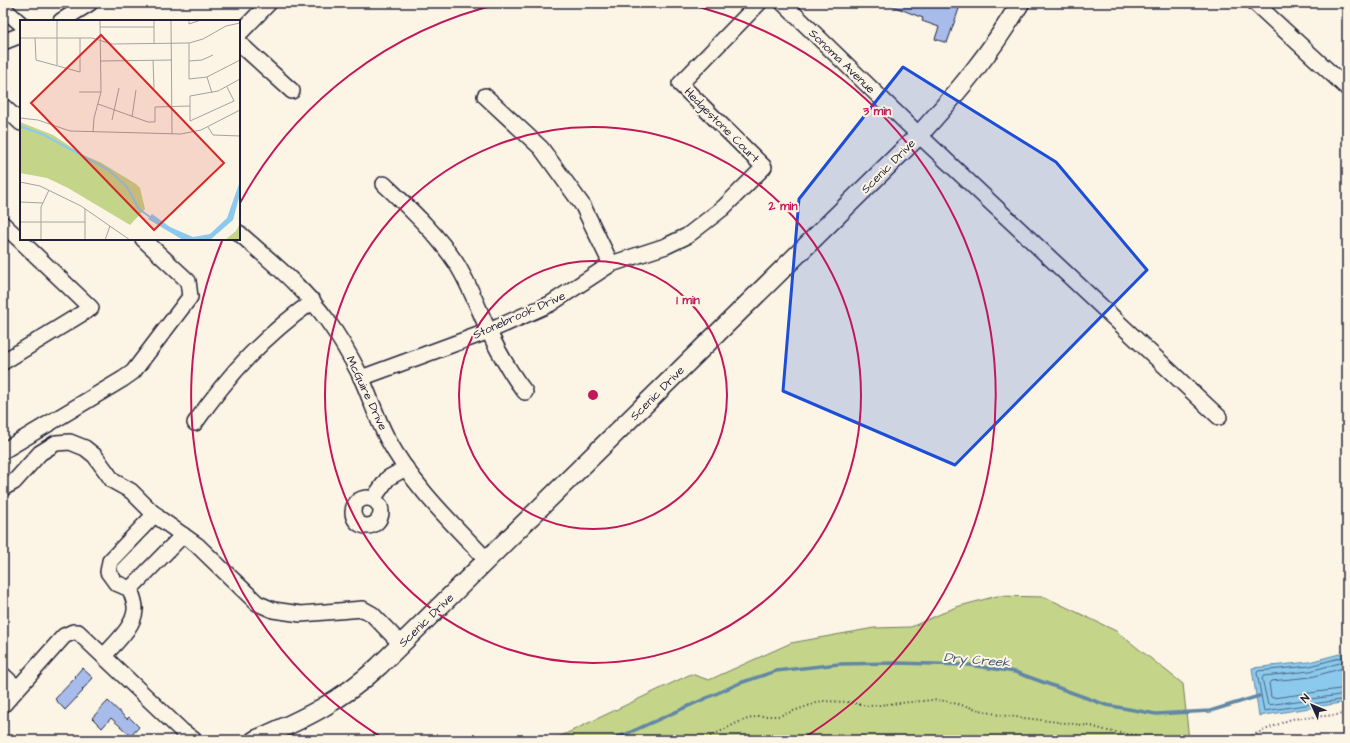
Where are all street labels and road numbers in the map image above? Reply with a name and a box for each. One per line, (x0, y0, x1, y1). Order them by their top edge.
street label: Sonoma Avenue (805, 25, 879, 98)
street label: Hedgestone Court (679, 84, 763, 168)
street label: Scenic Drive (857, 135, 920, 197)
street label: Stonebrook Drive (470, 287, 569, 344)
street label: McGuire Drive (342, 353, 391, 434)
street label: Scenic Drive (626, 362, 689, 424)
street label: Scenic Drive (395, 589, 458, 651)

